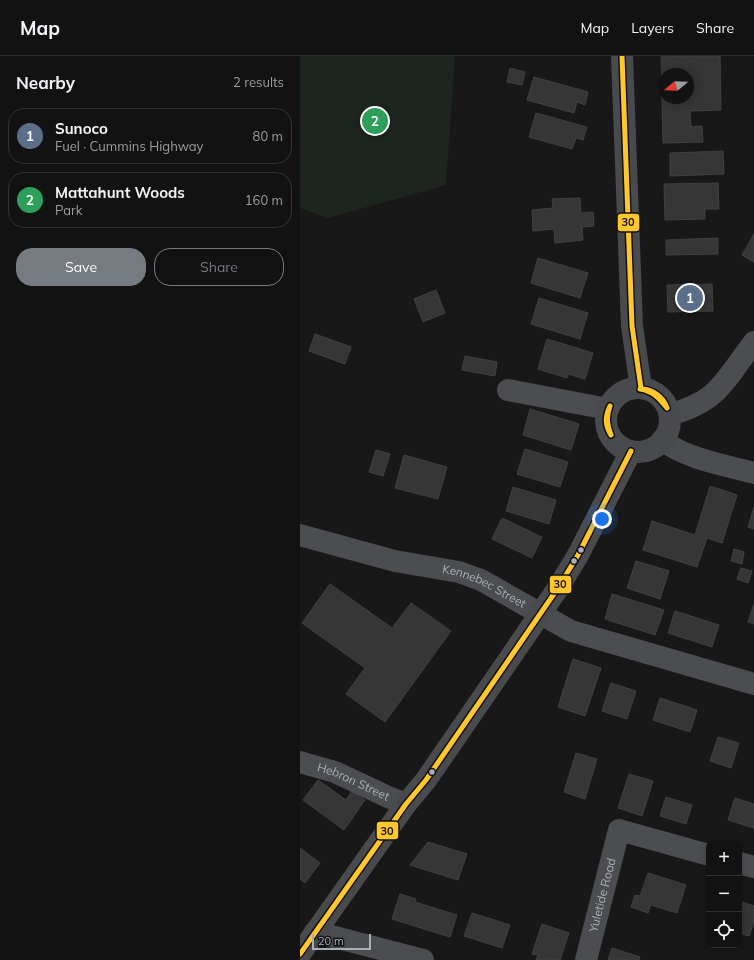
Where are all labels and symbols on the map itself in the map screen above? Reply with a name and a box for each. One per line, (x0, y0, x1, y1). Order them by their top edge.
north arrow (658, 68, 694, 104)
pin: 2 (362, 106, 388, 136)
line badge: 30 (617, 213, 640, 232)
text: 30 (621, 215, 635, 229)
pin: 1 (677, 283, 703, 313)
your location (592, 509, 612, 529)
unlabelled marker (576, 545, 586, 555)
unlabelled marker (569, 556, 579, 566)
street label: Kennebec Street (441, 561, 529, 611)
line badge: 30 (549, 575, 572, 594)
text: 30 (553, 577, 567, 591)
street label: Hebron Street (316, 759, 392, 804)
unlabelled marker (427, 767, 437, 777)
line badge: 30 (376, 821, 399, 840)
text: 30 (380, 824, 394, 838)
street label: Yuletide Road (585, 856, 619, 935)
scale bar (312, 932, 371, 951)

